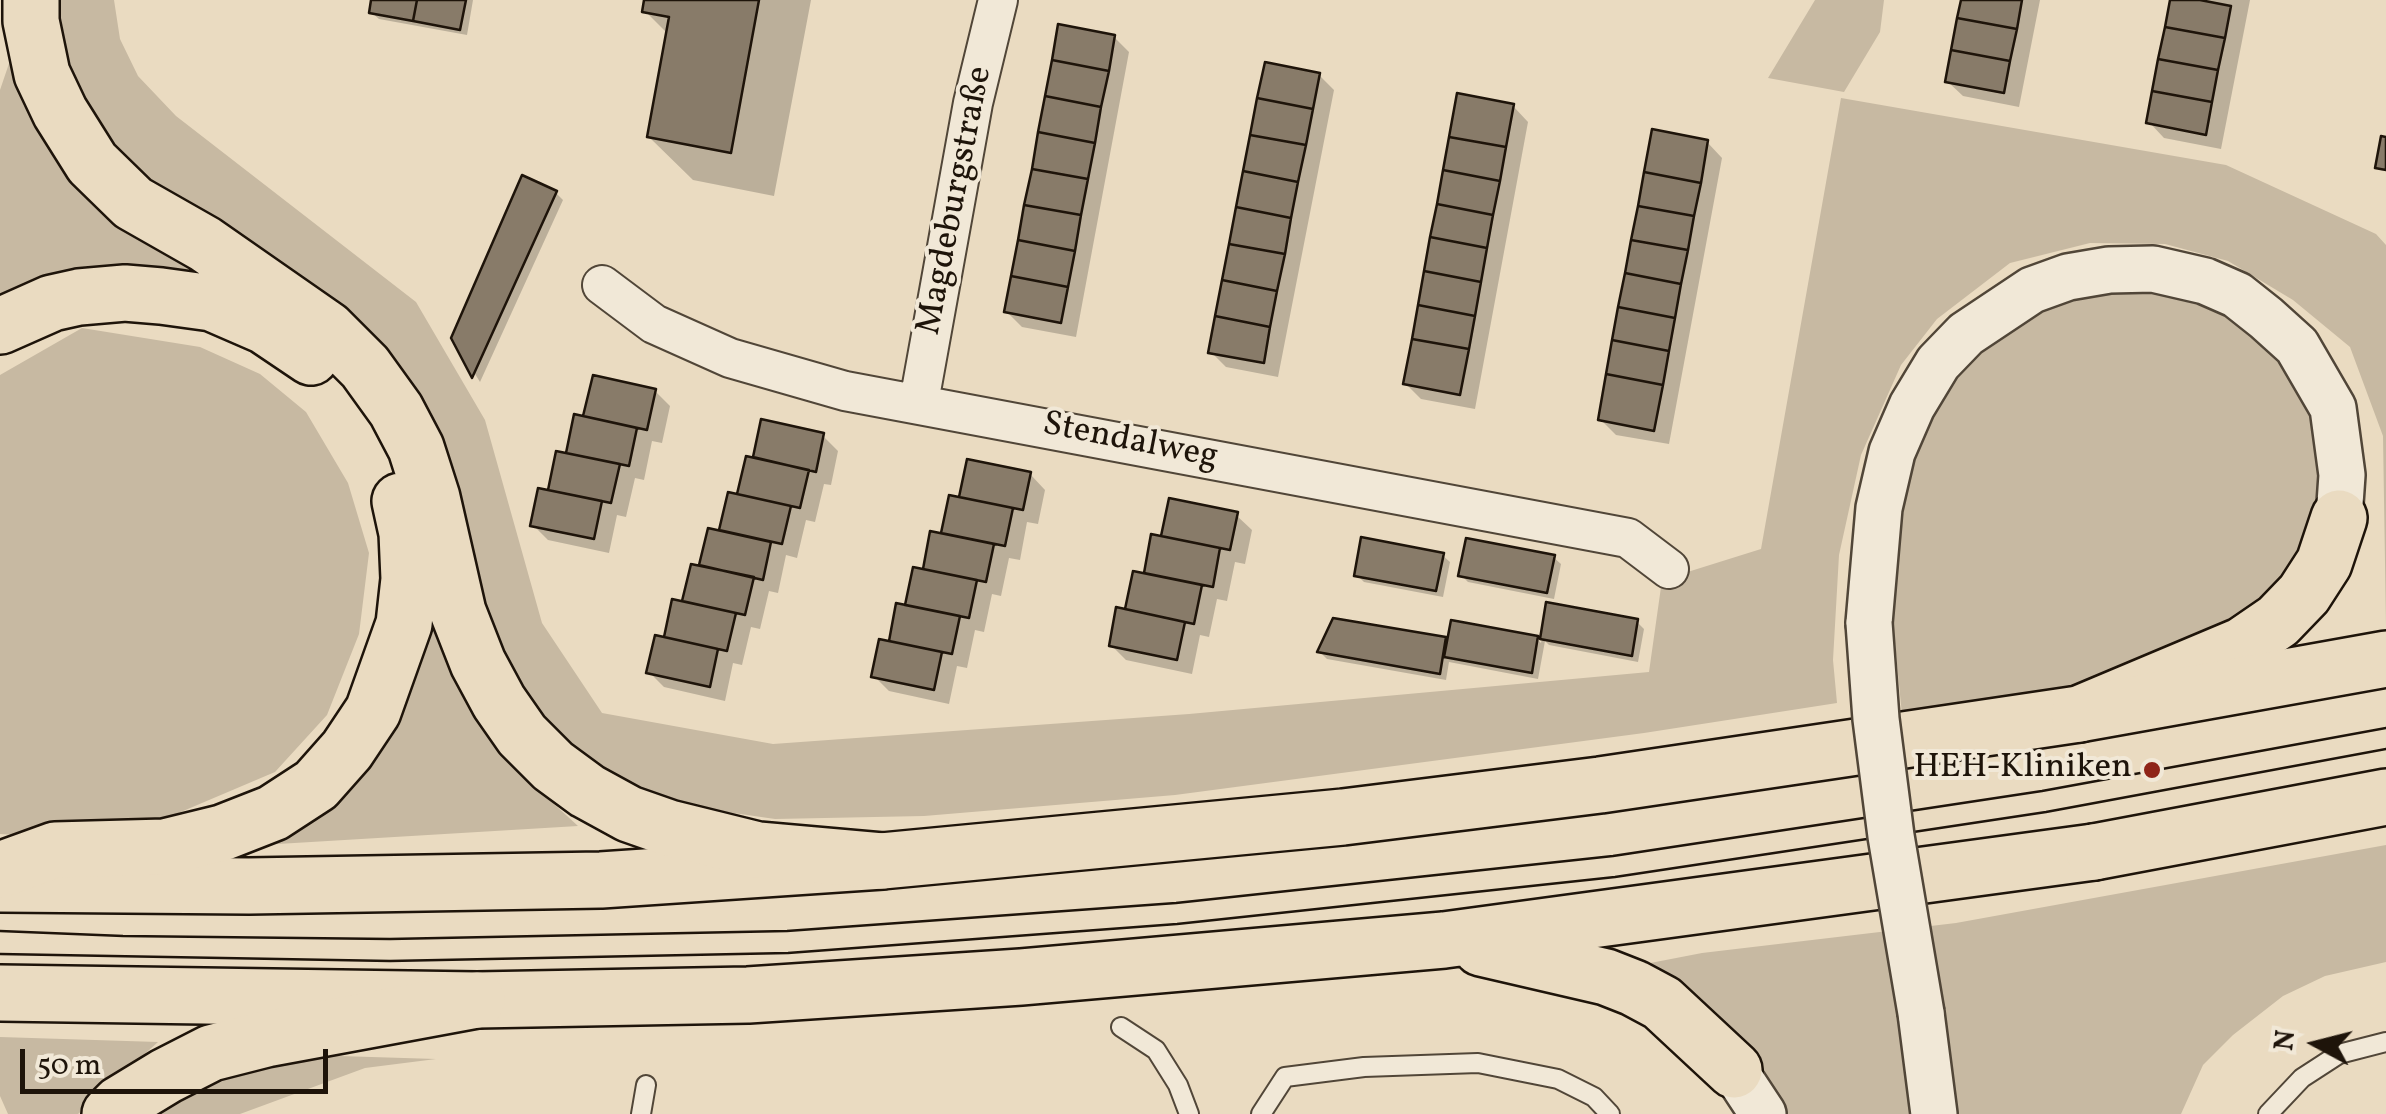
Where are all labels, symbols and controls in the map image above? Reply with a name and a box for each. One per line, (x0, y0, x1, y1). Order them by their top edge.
street label: Magdeburgstraße (910, 63, 1004, 339)
street label: Stendalweg (1039, 405, 1221, 481)
place label: HEH-Kliniken (1913, 749, 2132, 791)
marker: HEH-Kliniken (2141, 759, 2163, 781)
north arrow (2266, 994, 2366, 1094)
text: N (2265, 1028, 2306, 1053)
scale bar (25, 1029, 332, 1091)
text: 50 m (37, 1045, 101, 1087)

